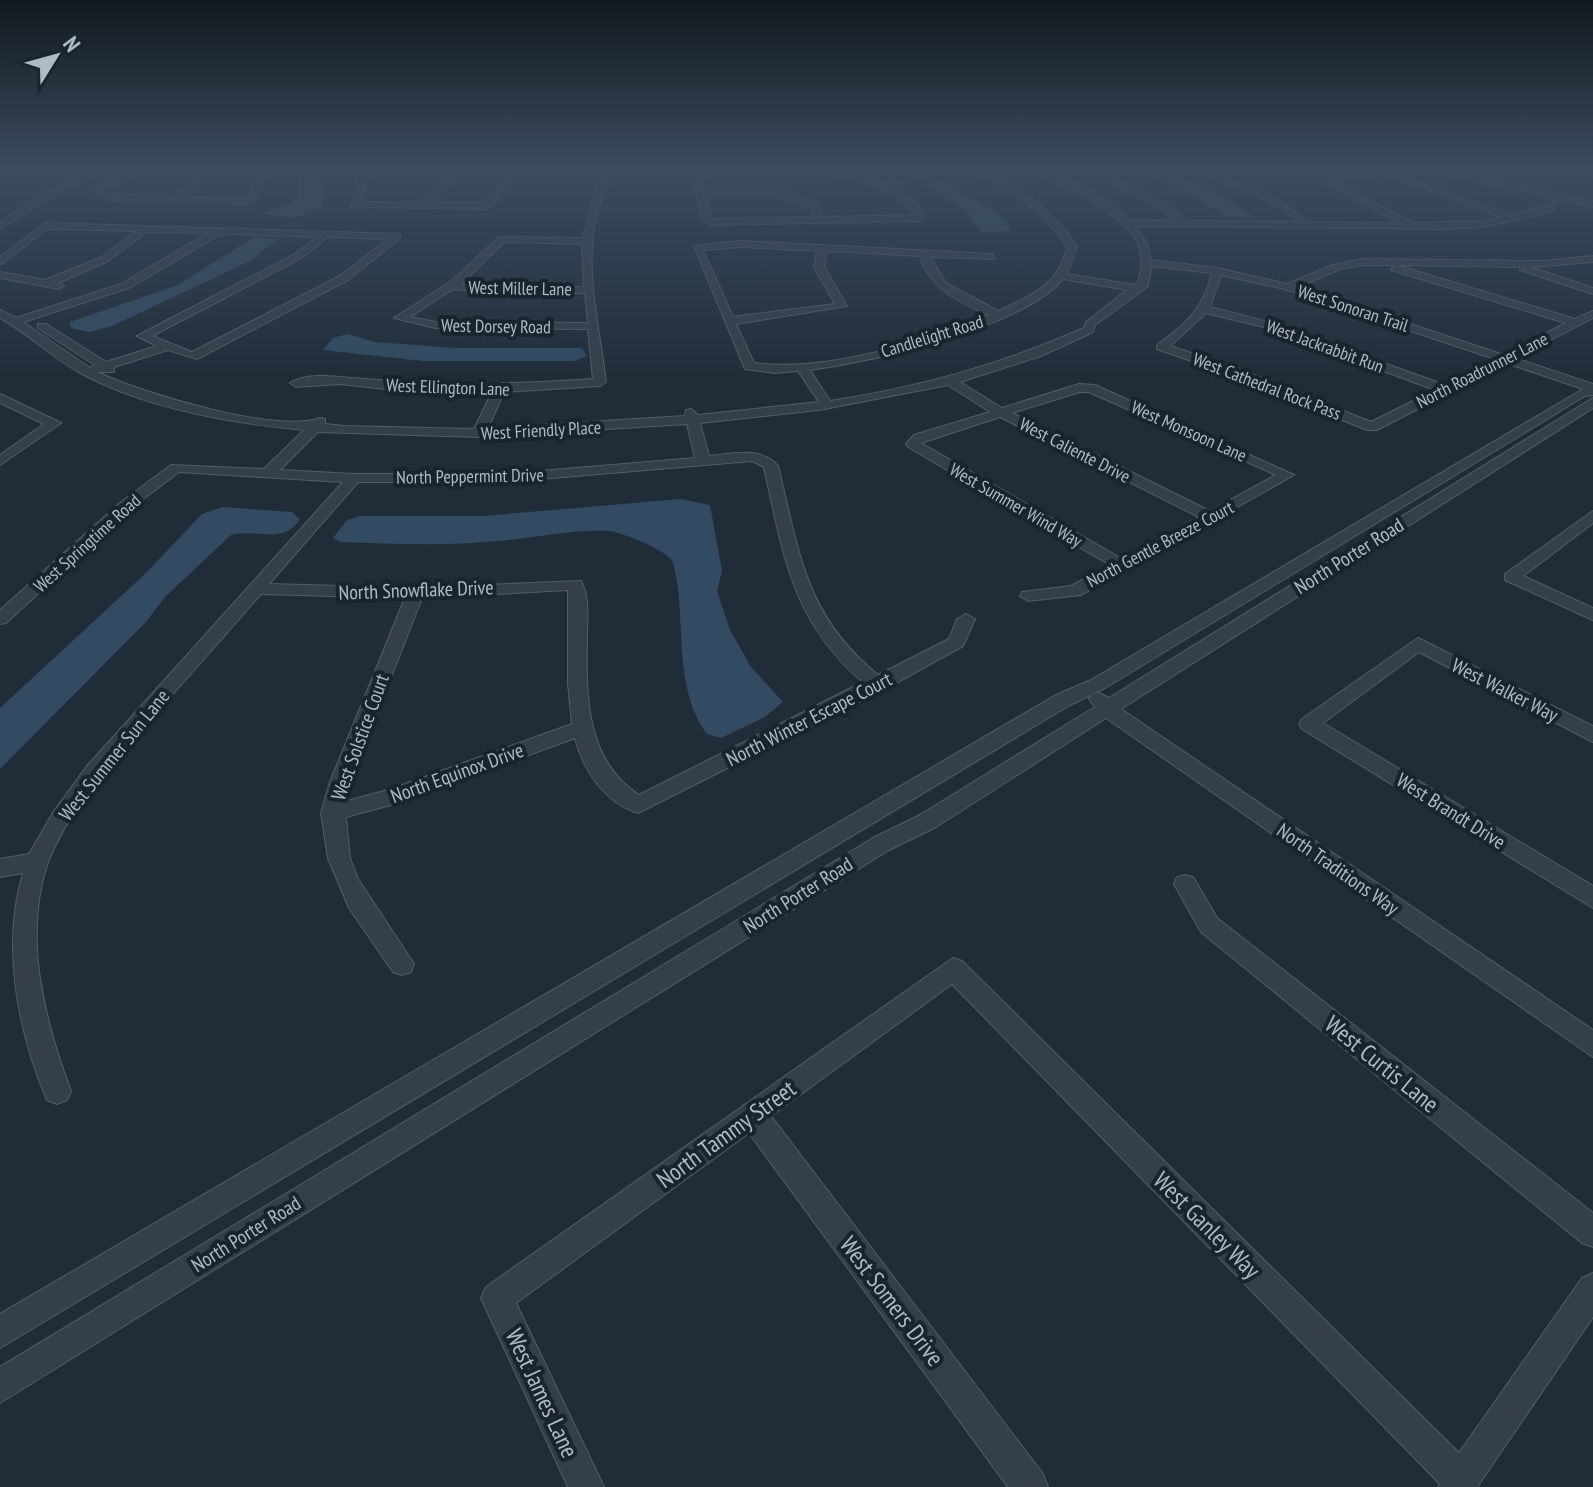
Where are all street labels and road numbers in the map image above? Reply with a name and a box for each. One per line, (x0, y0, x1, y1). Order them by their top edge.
street label: West Miller Lane (468, 276, 572, 300)
street label: West Sonoran Trail (1295, 279, 1412, 337)
street label: Candlelight Road (878, 310, 986, 362)
street label: West Dorsey Road (441, 314, 551, 338)
street label: West Jackrabbit Run (1263, 314, 1387, 378)
street label: North Roadrunner Lane (1412, 327, 1552, 413)
street label: West Cathedral Rock Pass (1190, 347, 1344, 425)
street label: West Ellington Lane (386, 373, 510, 401)
street label: West Monsoon Lane (1128, 395, 1250, 467)
street label: West Caliente Drive (1016, 412, 1134, 488)
street label: West Friendly Place (480, 415, 602, 445)
street label: West Summer Wind Way (946, 458, 1087, 552)
street label: North Peppermint Drive (396, 463, 544, 489)
street label: West Springtime Road (29, 489, 145, 597)
street label: North Gentle Breeze Court (1083, 496, 1238, 592)
street label: North Porter Road (1289, 512, 1409, 600)
street label: North Snowflake Drive (338, 574, 494, 606)
street label: West Walker Way (1447, 652, 1563, 728)
street label: North Winter Escape Court (722, 666, 897, 772)
street label: West Solstice Court (325, 670, 395, 804)
street label: West Summer Sun Lane (53, 684, 175, 826)
street label: North Equinox Drive (387, 737, 527, 809)
street label: West Brandt Drive (1392, 767, 1510, 855)
street label: North Traditions Way (1272, 817, 1405, 921)
street label: North Porter Road (738, 851, 858, 939)
street label: West Curtis Lane (1319, 1009, 1445, 1119)
street label: North Tammy Street (650, 1073, 802, 1195)
street label: West Ganley Way (1147, 1165, 1267, 1285)
street label: North Porter Road (186, 1190, 306, 1278)
street label: West Somers Drive (833, 1230, 951, 1372)
street label: West James Lane (499, 1324, 585, 1462)

